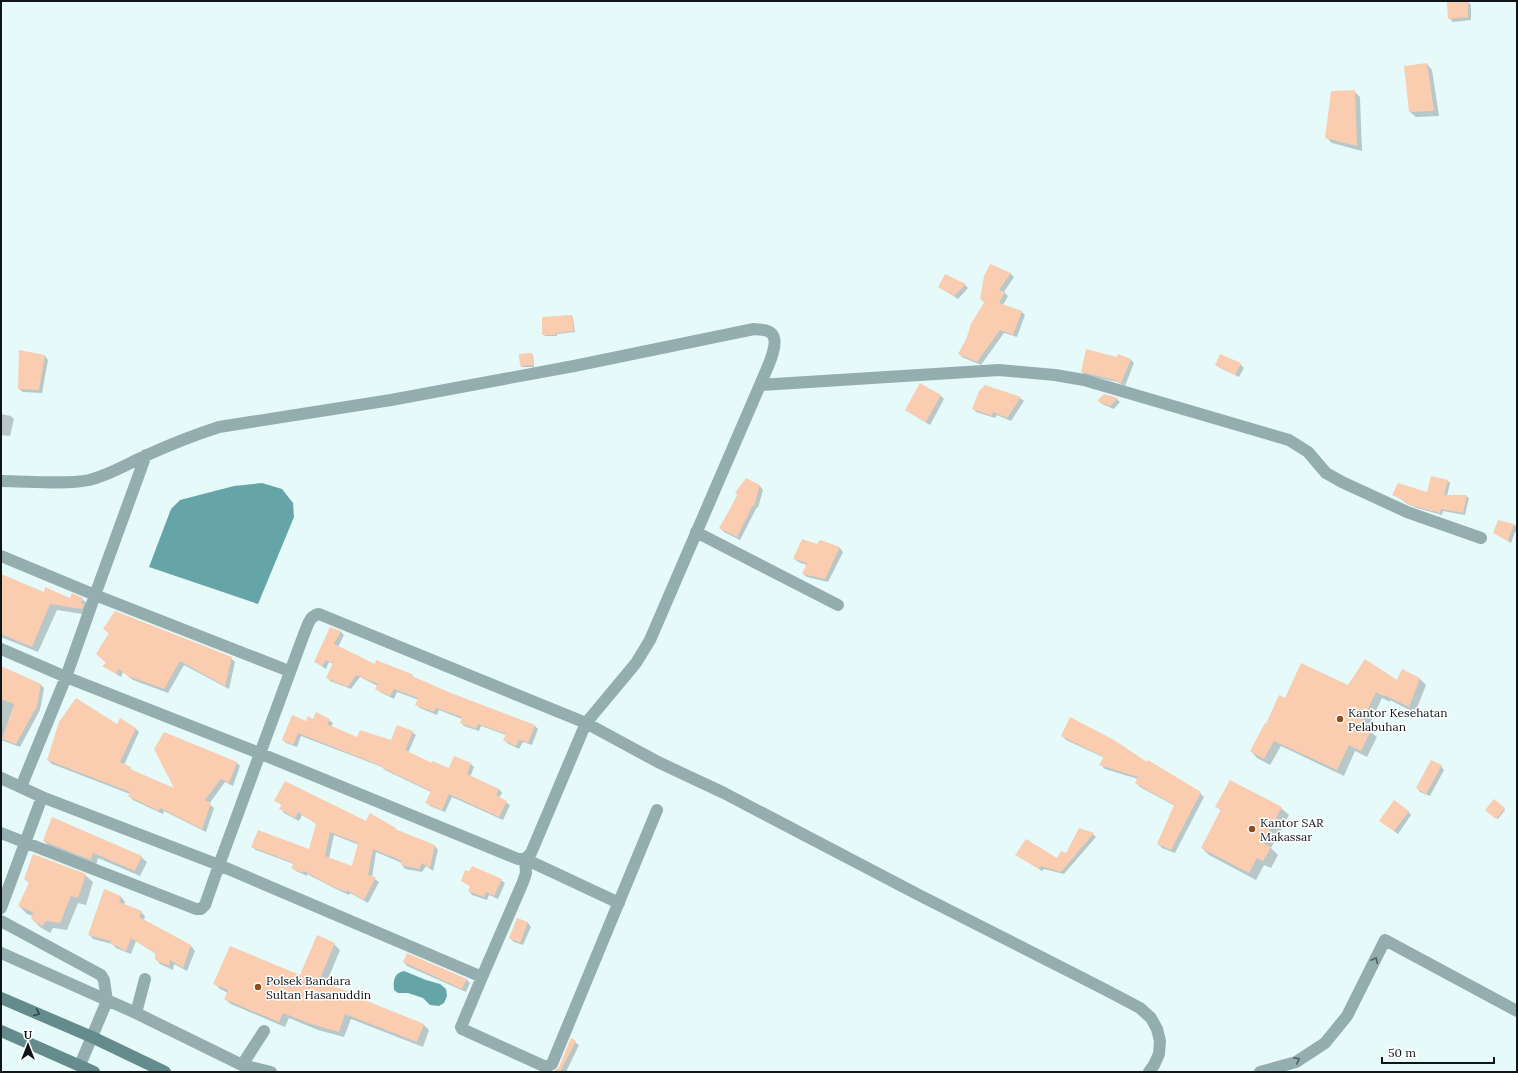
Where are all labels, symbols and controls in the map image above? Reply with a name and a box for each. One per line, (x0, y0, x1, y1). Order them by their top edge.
place label: Kantor Kesehatan Pelabuhan (1348, 705, 1448, 734)
marker: Kantor Kesehatan Pelabuhan (1335, 714, 1345, 724)
place label: Kantor SAR Makassar (1260, 815, 1324, 844)
marker: Kantor SAR Makassar (1247, 824, 1257, 834)
one-way arrow (1370, 957, 1378, 965)
place label: Polsek Bandara Sultan Hasanuddin (266, 973, 371, 1002)
marker: Polsek Bandara Sultan Hasanuddin (253, 982, 263, 992)
one-way arrow (32, 1008, 40, 1016)
north arrow (8, 1025, 48, 1065)
text: U (24, 1028, 33, 1042)
scale bar (1382, 1039, 1494, 1065)
text: 50 m (1388, 1045, 1416, 1060)
one-way arrow (1293, 1058, 1301, 1065)

